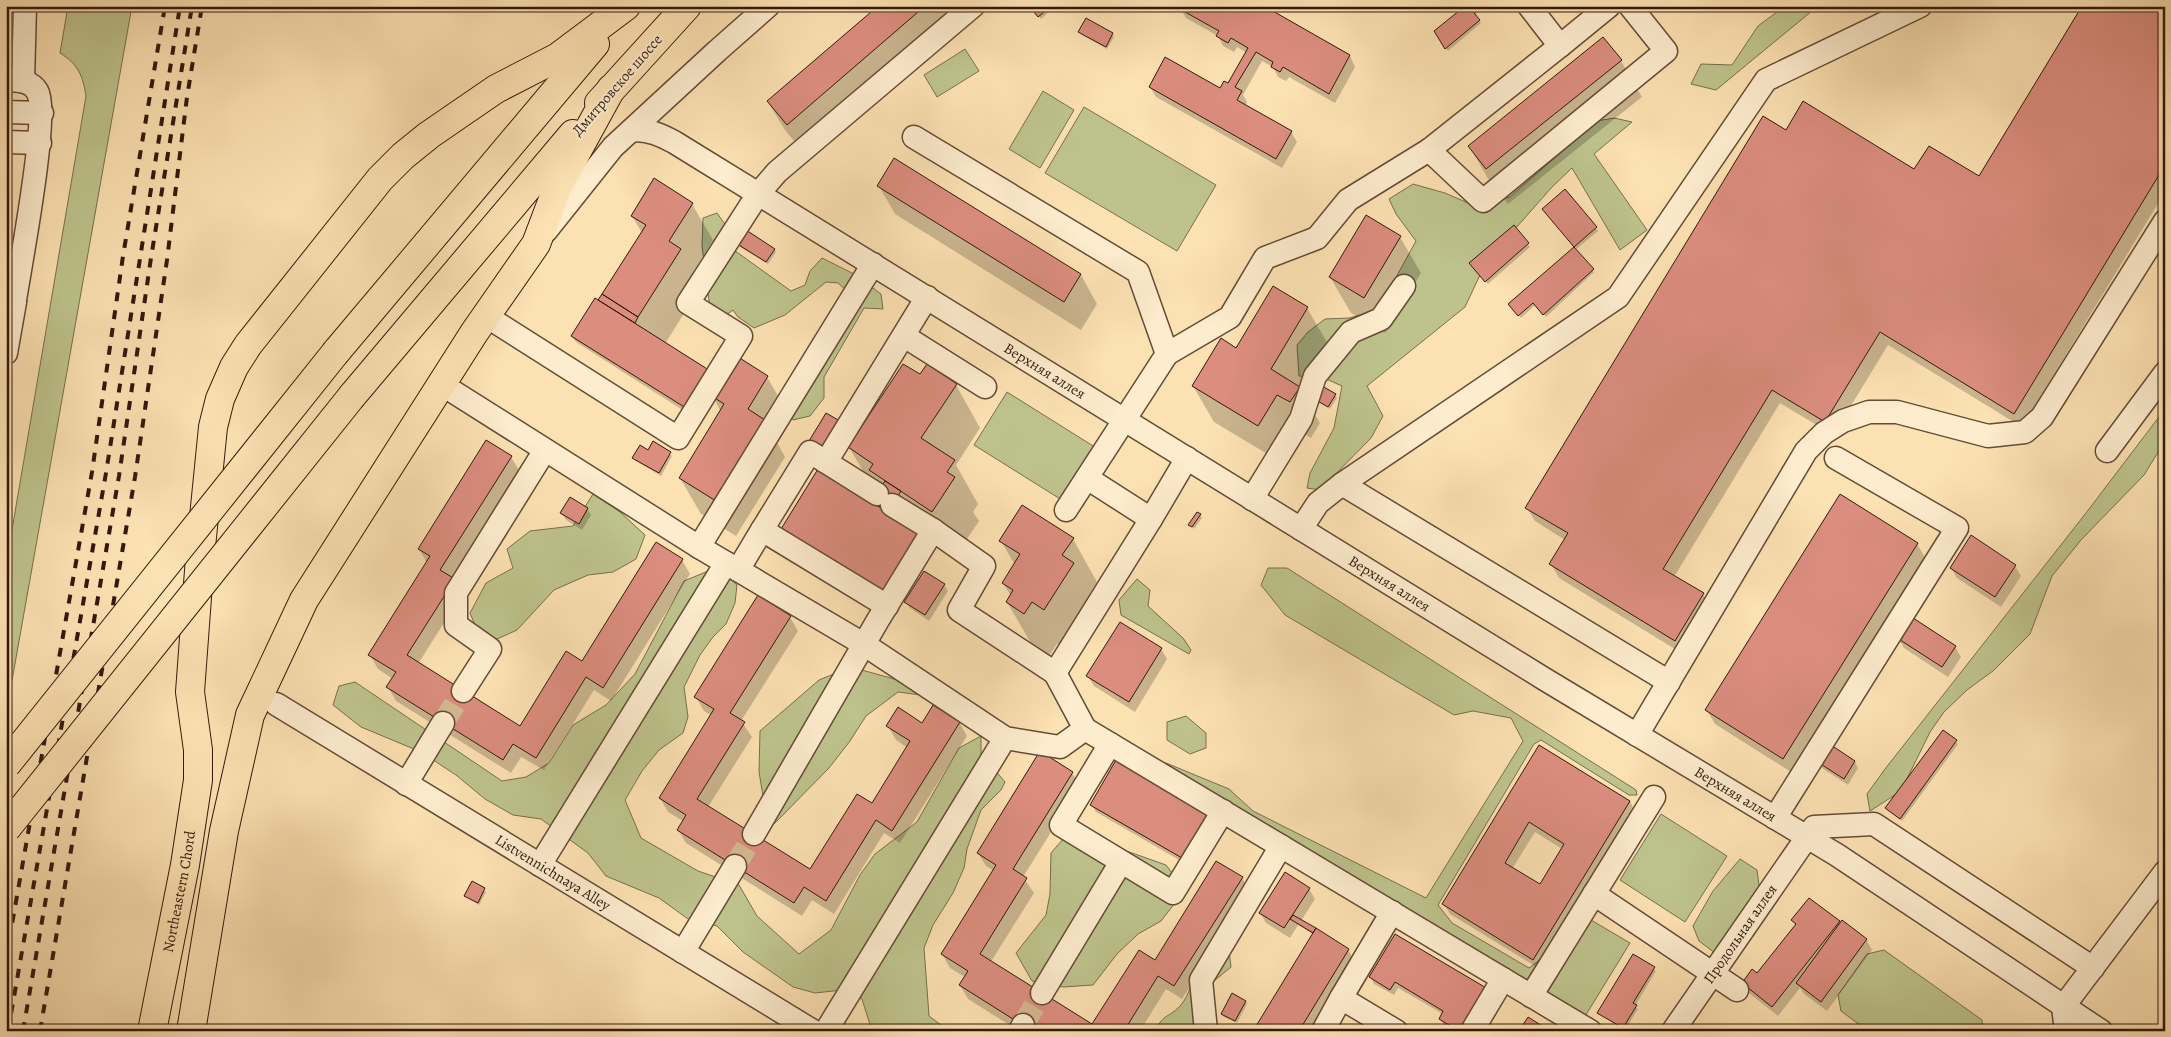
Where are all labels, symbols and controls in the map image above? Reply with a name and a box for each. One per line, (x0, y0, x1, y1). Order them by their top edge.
street label: Дмитровское шоссе (567, 30, 667, 140)
street label: Верхняя аллея (1000, 338, 1089, 404)
street label: Верхняя аллея (1345, 551, 1434, 616)
street label: Верхняя аллея (1691, 762, 1780, 826)
street label: Northeastern Chord (158, 828, 200, 954)
street label: Listvennichnaya Alley (491, 830, 614, 915)
street label: Продольная аллея (1699, 880, 1781, 988)

